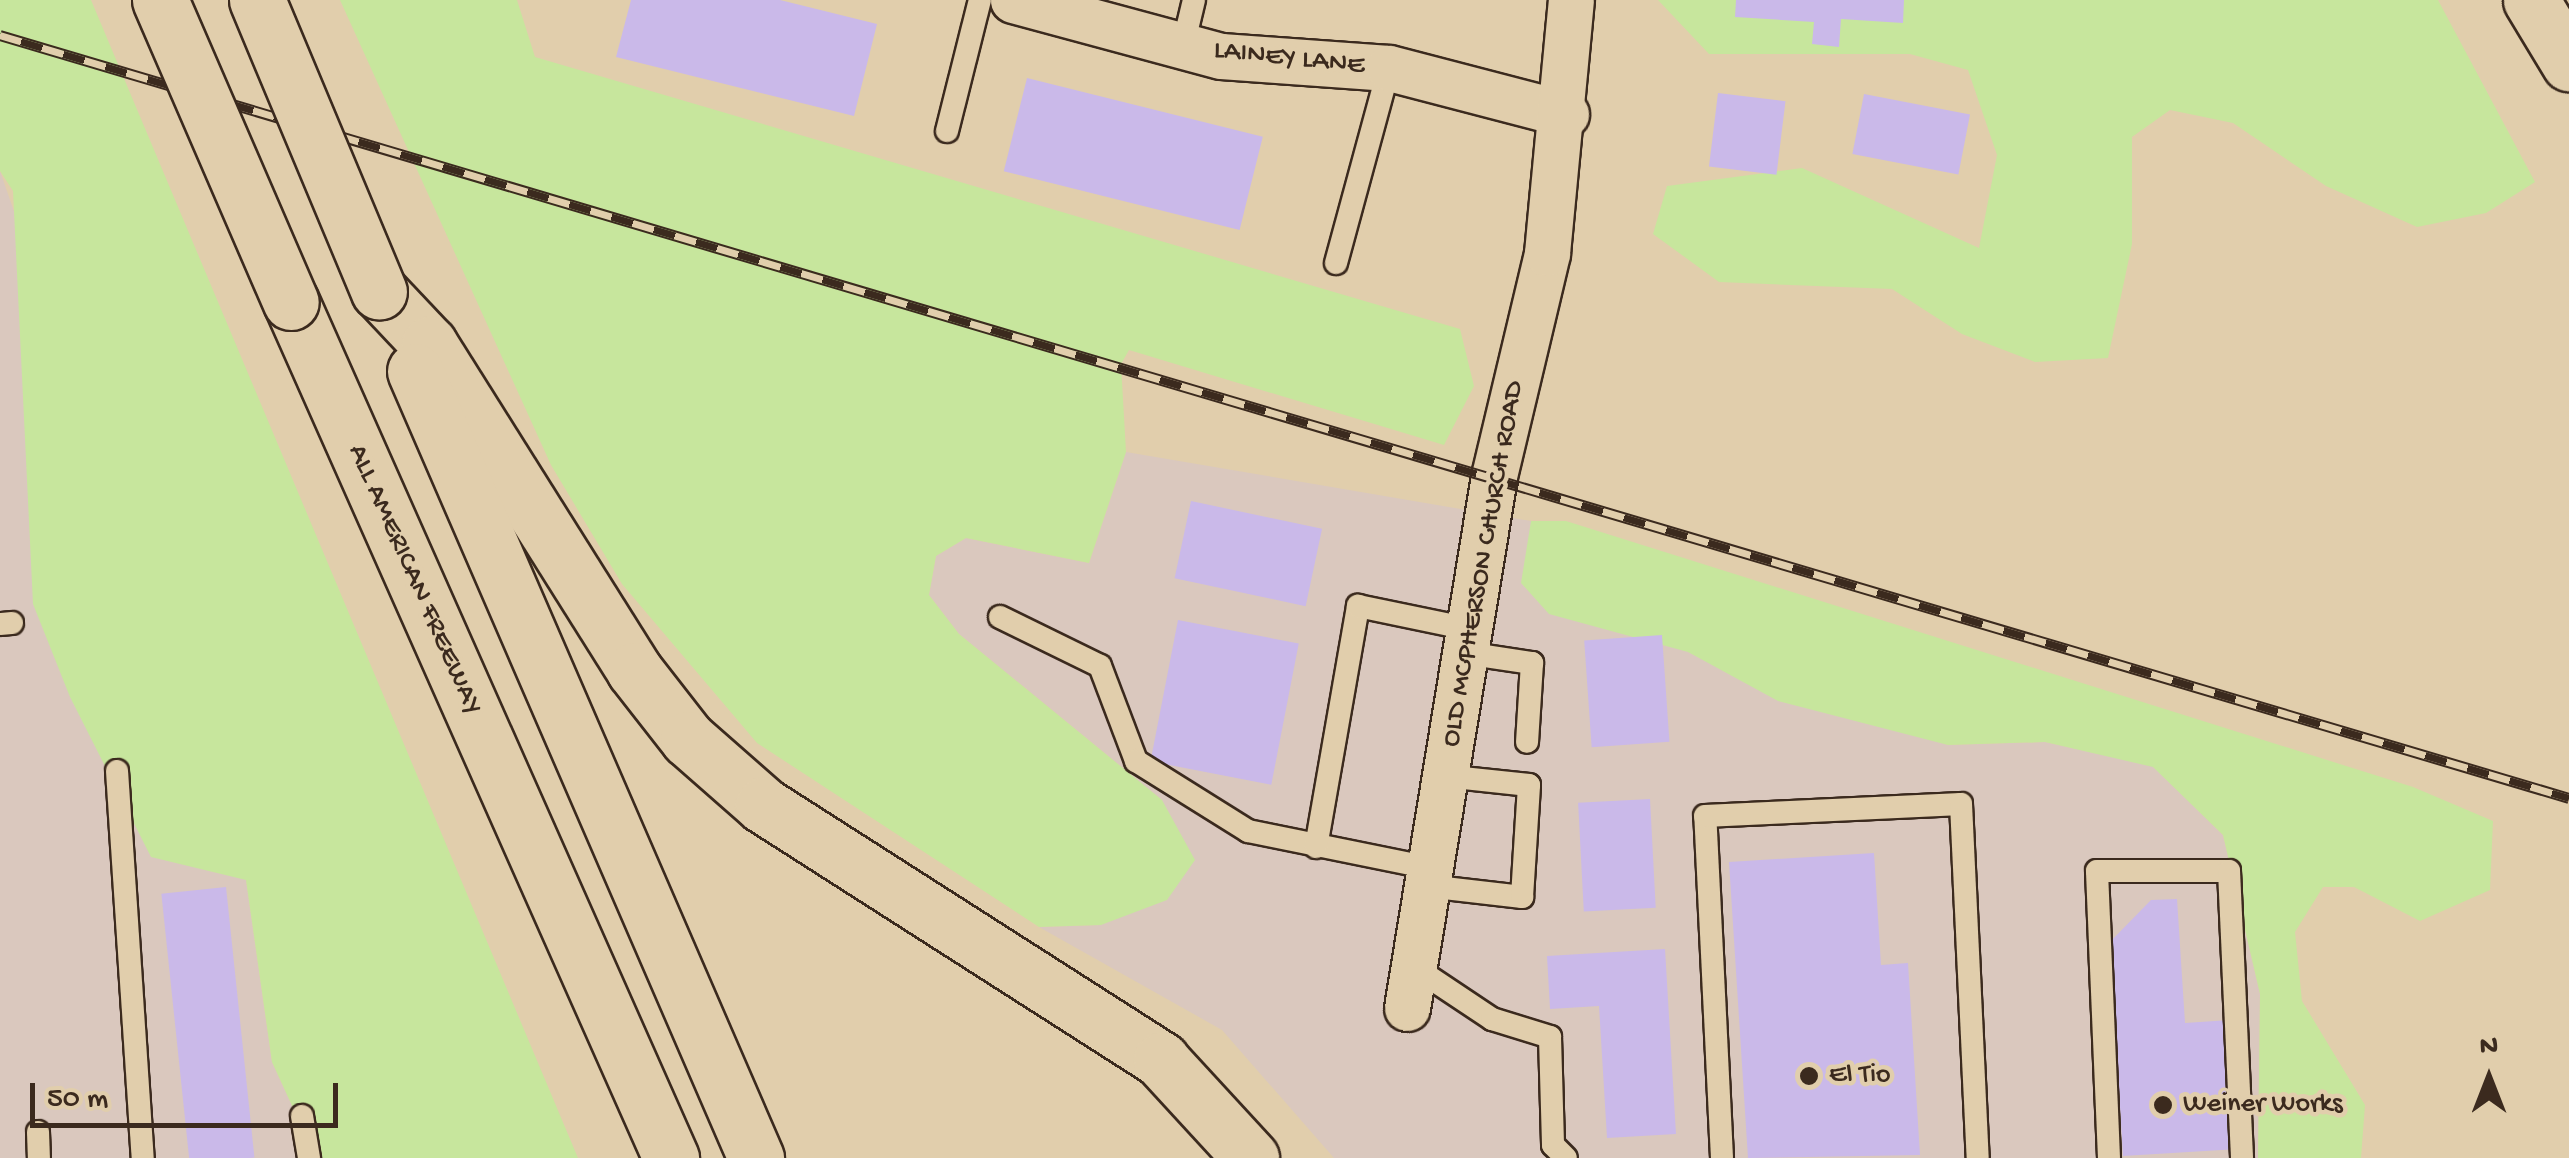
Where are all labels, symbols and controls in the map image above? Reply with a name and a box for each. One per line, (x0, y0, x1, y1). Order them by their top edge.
street label: LAINEY LANE (1212, 34, 1366, 84)
street label: OLD MCPHERSON CHURCH ROAD (1435, 378, 1533, 750)
street label: ALL AMERICAN FREEWAY (339, 440, 489, 720)
north arrow (2439, 1028, 2539, 1128)
text: N (2480, 1031, 2498, 1064)
place label: El Tio (1829, 1059, 1891, 1093)
scale bar (35, 1063, 342, 1125)
marker: El Tio (1798, 1065, 1820, 1087)
text: 50 m (47, 1083, 108, 1118)
place label: Weiner Works (2183, 1088, 2343, 1122)
marker: Weiner Works (2152, 1094, 2174, 1116)

